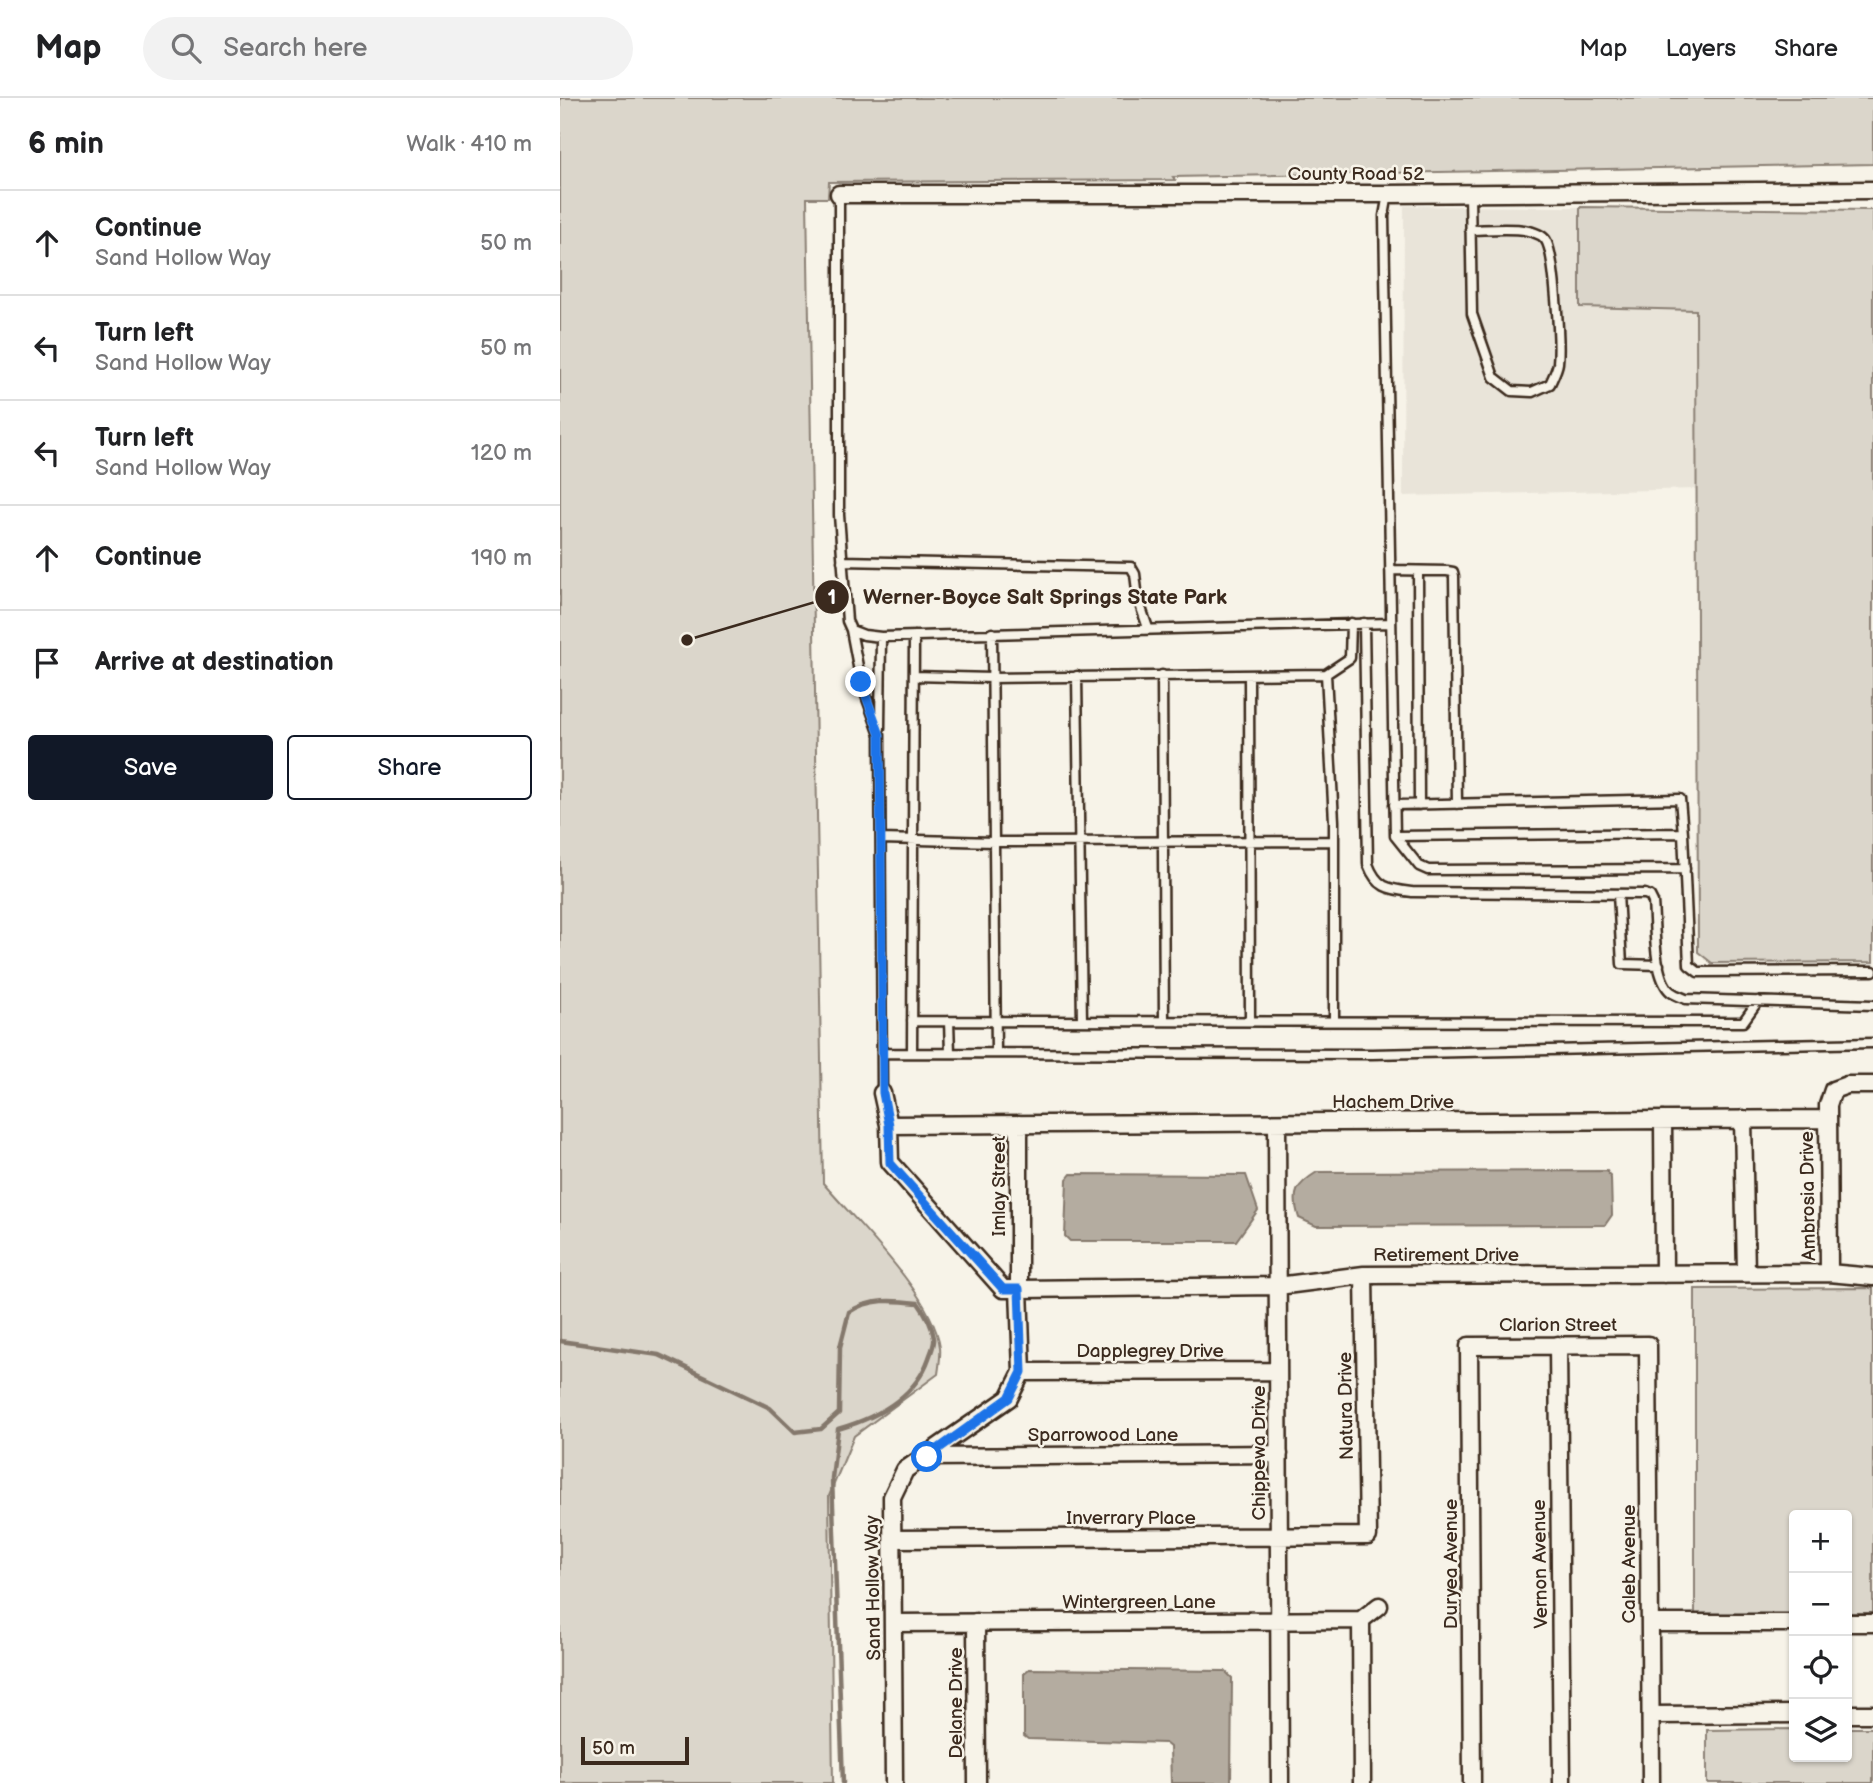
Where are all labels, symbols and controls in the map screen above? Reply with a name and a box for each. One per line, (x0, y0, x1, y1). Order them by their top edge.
search box (143, 17, 633, 80)
text: Map (35, 28, 101, 68)
icon: search (167, 29, 205, 67)
text: Search here (223, 33, 367, 64)
text: Map (1579, 34, 1627, 63)
text: Layers (1665, 34, 1736, 63)
text: Share (1774, 34, 1838, 63)
text: 6 min (28, 126, 104, 162)
text: Walk · 410 m (406, 130, 532, 158)
street label: County Road 52 (1288, 163, 1425, 186)
text: Continue (95, 213, 202, 244)
icon: ahead (28, 224, 66, 262)
text: 50 m (480, 229, 532, 257)
text: Sand Hollow Way (95, 244, 271, 272)
text: Turn left (95, 318, 194, 349)
icon: left (28, 329, 66, 367)
text: 50 m (480, 334, 532, 362)
text: Sand Hollow Way (95, 349, 271, 377)
text: Turn left (95, 423, 194, 454)
icon: left (28, 434, 66, 472)
text: 120 m (471, 439, 532, 467)
text: Sand Hollow Way (95, 454, 271, 482)
icon: ahead (28, 539, 66, 577)
text: Continue (95, 542, 202, 573)
text: 190 m (471, 544, 532, 572)
callout: Werner-Boyce Salt Springs State Park (814, 576, 1241, 618)
text: 1 (828, 585, 836, 610)
text: Werner-Boyce Salt Springs State Park (863, 585, 1227, 610)
icon: arrive (28, 644, 66, 682)
text: Arrive at destination (95, 647, 334, 678)
route end (845, 666, 876, 697)
button: Save (28, 735, 273, 800)
button: Share (287, 735, 532, 800)
street label: Hachem Drive (1332, 1091, 1454, 1114)
street label: Ambrosia Drive (1796, 1131, 1821, 1261)
street label: Imlay Street (988, 1135, 1011, 1236)
street label: Retirement Drive (1373, 1244, 1519, 1267)
street label: Clarion Street (1499, 1314, 1617, 1337)
street label: Dapplegrey Drive (1076, 1340, 1224, 1363)
street label: Natura Drive (1334, 1352, 1359, 1460)
street label: Chippewa Drive (1248, 1386, 1271, 1520)
street label: Sparrowood Lane (1028, 1424, 1178, 1447)
route start (911, 1441, 942, 1472)
street label: Duryea Avenue (1440, 1499, 1463, 1629)
street label: Vernon Avenue (1528, 1499, 1553, 1629)
street label: Caleb Avenue (1618, 1504, 1641, 1624)
street label: Inverrary Place (1066, 1507, 1196, 1530)
map controls (1789, 1510, 1852, 1762)
button: + (1789, 1510, 1852, 1573)
street label: Sand Hollow Way (861, 1515, 886, 1661)
button: − (1789, 1573, 1852, 1636)
street label: Wintergreen Lane (1062, 1591, 1216, 1614)
button: locate (1789, 1636, 1852, 1699)
street label: Delane Drive (945, 1647, 968, 1759)
button: layers (1789, 1699, 1852, 1762)
scale bar (581, 1734, 690, 1766)
text: 50 m (592, 1737, 635, 1760)

